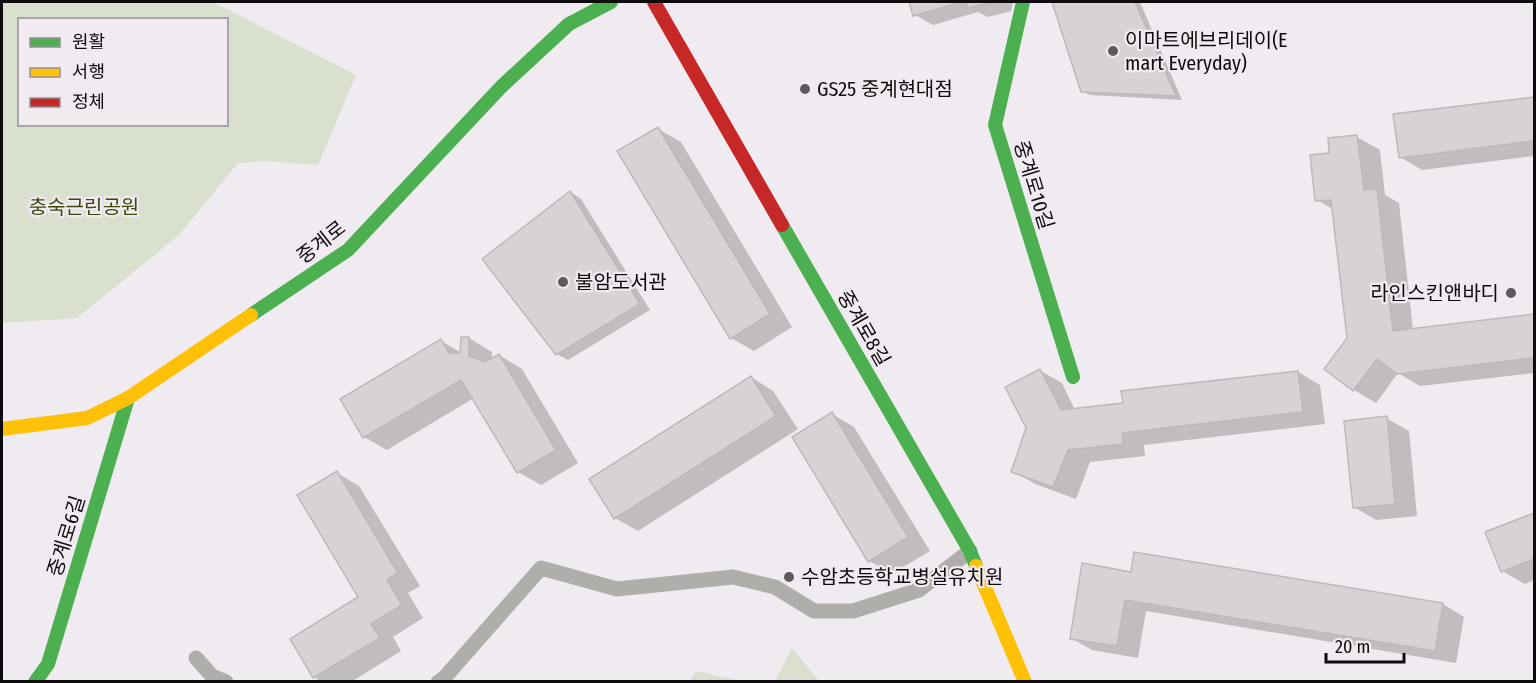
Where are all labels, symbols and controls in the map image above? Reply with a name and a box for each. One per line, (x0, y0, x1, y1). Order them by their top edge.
legend (18, 18, 228, 126)
place label: 이마트에브리데이(E mart Everyday) (1125, 28, 1287, 75)
text: 원활 (72, 31, 105, 53)
marker: 이마트에브리데이(E mart Everyday) (1106, 44, 1120, 58)
text: 서행 (72, 61, 105, 83)
place label: GS25 중계현대점 (817, 77, 953, 101)
marker: GS25 중계현대점 (798, 82, 812, 96)
text: 정체 (72, 91, 105, 113)
street label: 중계로10길 (1009, 138, 1059, 232)
park label: 충숙근린공원 (29, 195, 139, 219)
street label: 중계로 (292, 216, 350, 268)
place label: 불암도서관 (575, 270, 667, 294)
marker: 불암도서관 (556, 275, 570, 289)
place label: 라인스킨앤바디 (1370, 281, 1499, 305)
street label: 중계로8길 (833, 286, 895, 370)
marker: 라인스킨앤바디 (1504, 286, 1518, 300)
street label: 중계로6길 (42, 493, 90, 579)
place label: 수암초등학교병설유치원 (801, 565, 1003, 589)
marker: 수암초등학교병설유치원 (782, 570, 796, 584)
scale bar (1326, 626, 1404, 664)
text: 20 m (1335, 636, 1370, 658)

